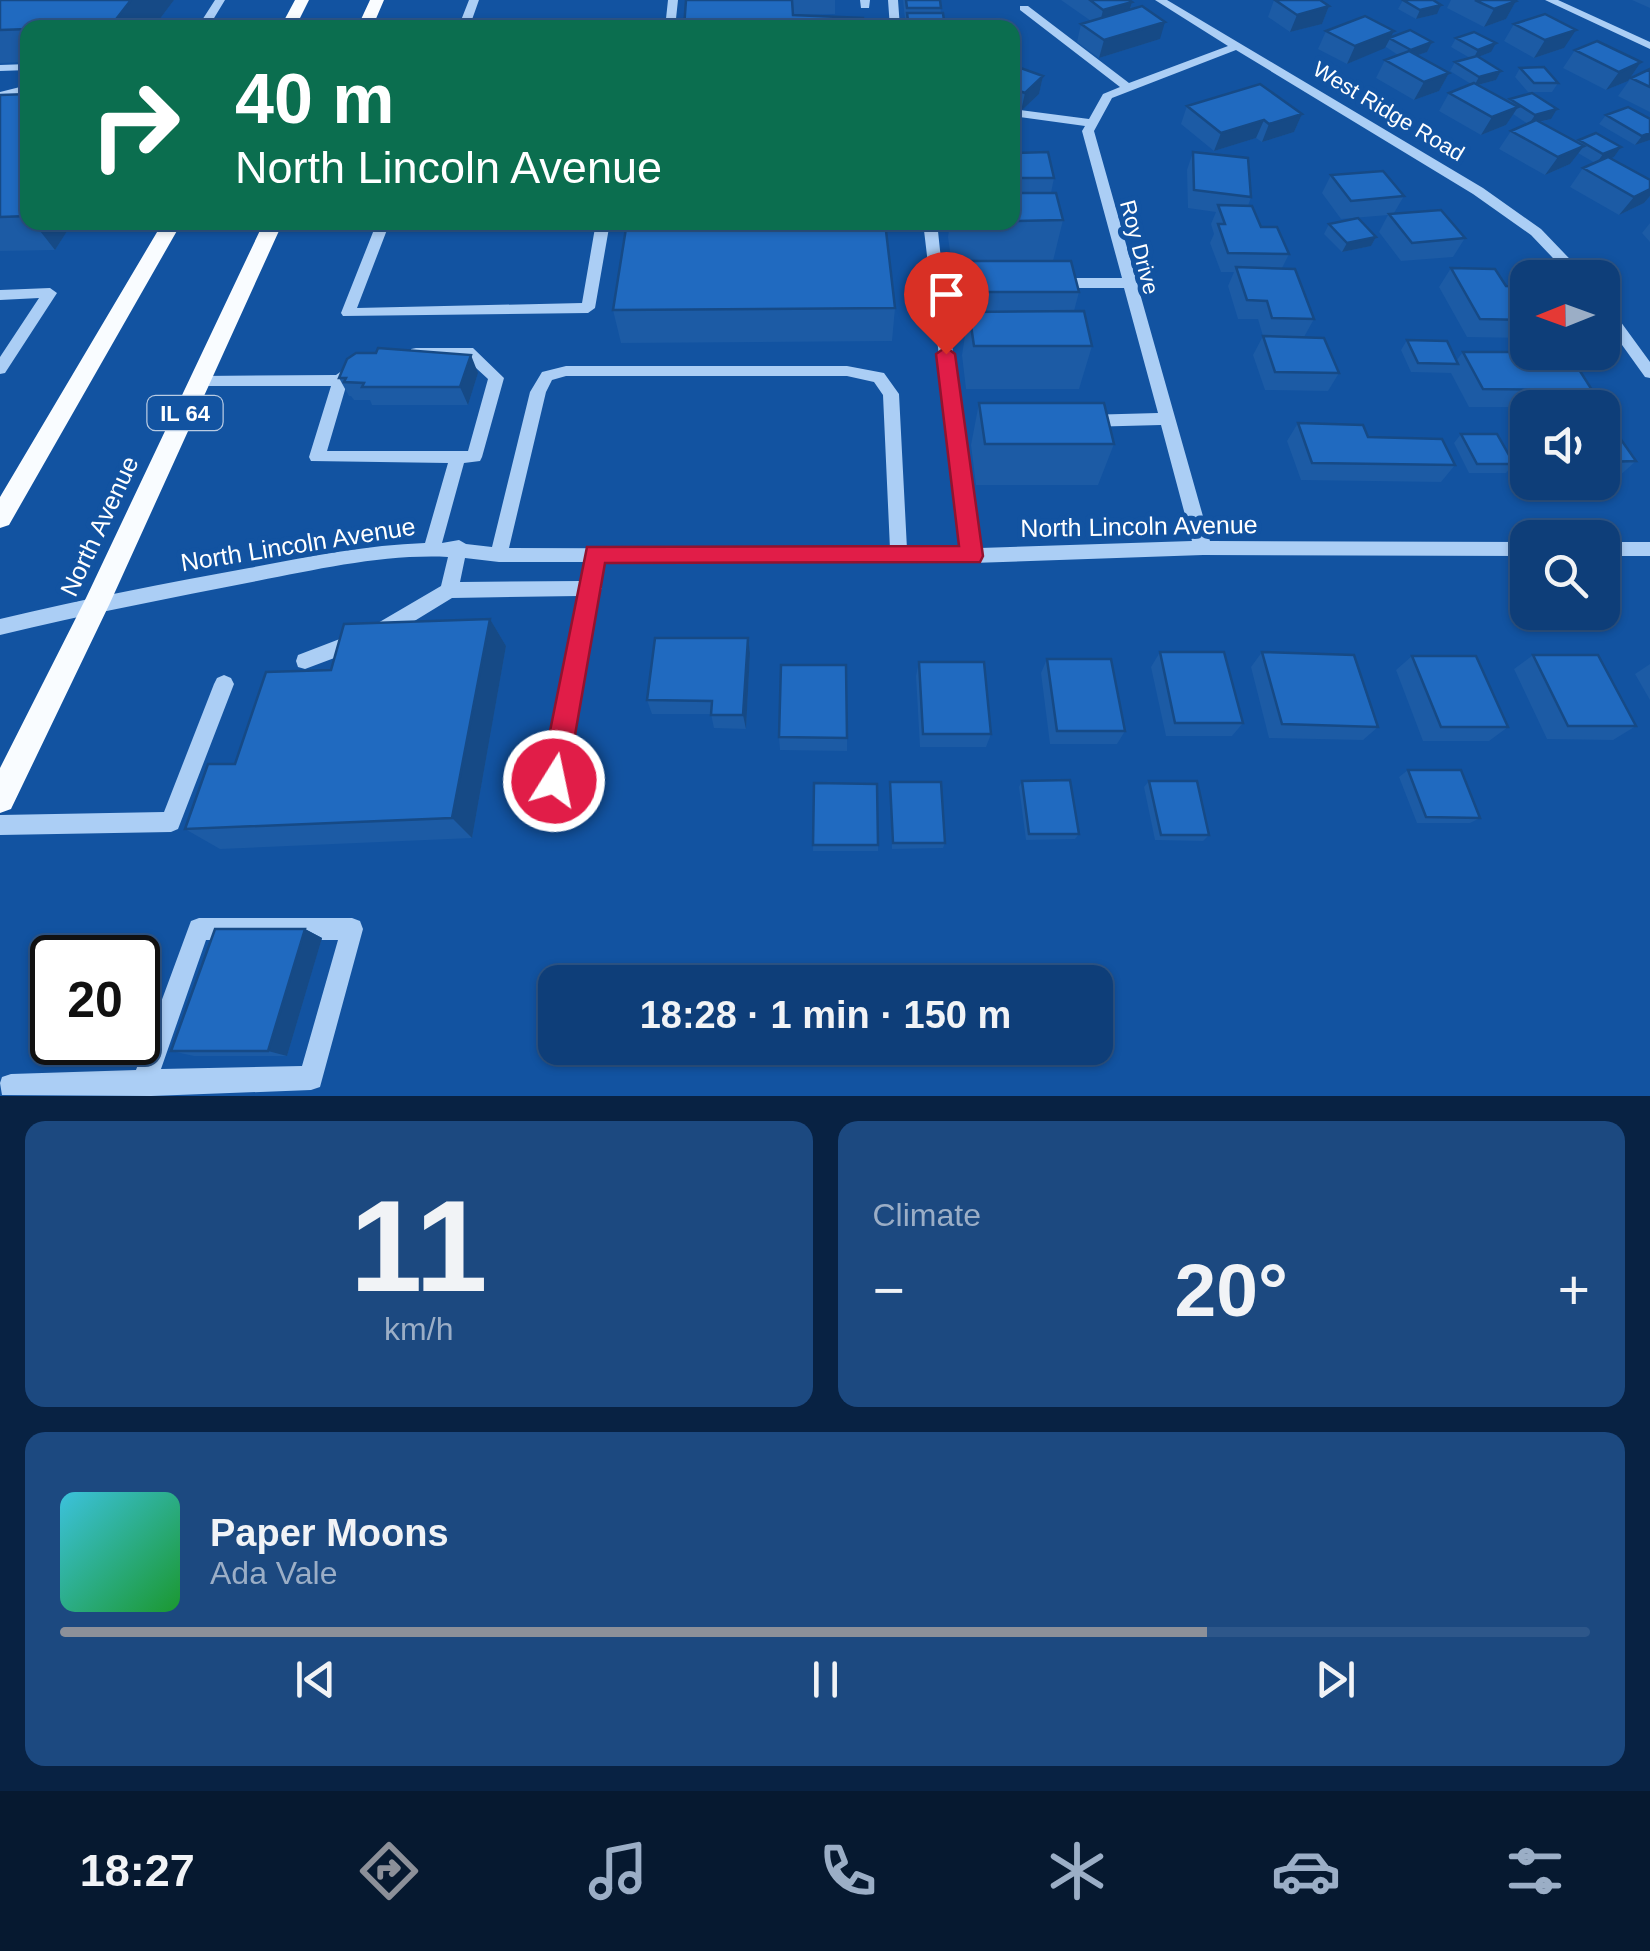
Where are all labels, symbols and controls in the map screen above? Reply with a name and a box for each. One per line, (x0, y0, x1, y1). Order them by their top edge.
street label: West Ridge Road (1309, 56, 1469, 166)
icon: right (70, 60, 200, 190)
text: 40 m (235, 60, 395, 138)
text: North Lincoln Avenue (235, 142, 662, 193)
street label: Roy Drive (1115, 197, 1164, 297)
pin (904, 252, 989, 355)
north arrow (1510, 260, 1620, 370)
map controls (1510, 260, 1620, 630)
icon: arrive (919, 267, 974, 322)
button: sound (1510, 390, 1620, 500)
road number: IL 64 (148, 396, 222, 430)
street label: North Avenue (54, 452, 144, 600)
street label: North Lincoln Avenue (1020, 510, 1258, 542)
street label: North Lincoln Avenue (179, 512, 417, 576)
button: search (1510, 520, 1620, 630)
position arrow (502, 729, 606, 833)
speed limit sign: 20 (30, 935, 160, 1065)
text: 18:28 · 1 min · 150 m (640, 994, 1011, 1036)
text: 11 (350, 1173, 487, 1319)
text: Climate (873, 1197, 981, 1233)
text: 20° (1175, 1248, 1288, 1332)
text: − (873, 1259, 905, 1321)
text: + (1558, 1259, 1590, 1321)
text: km/h (384, 1311, 453, 1347)
text: Paper Moons (210, 1512, 449, 1554)
text: Ada Vale (210, 1555, 338, 1591)
icon: previous (288, 1652, 343, 1707)
icon: pause (798, 1652, 853, 1707)
icon: next (1308, 1652, 1363, 1707)
icon: directions (354, 1836, 424, 1906)
icon: music (583, 1836, 653, 1906)
icon: phone (813, 1836, 883, 1906)
icon: climate (1042, 1836, 1112, 1906)
icon: car (1271, 1836, 1341, 1906)
icon: filters (1500, 1836, 1570, 1906)
text: 18:27 (80, 1845, 195, 1896)

